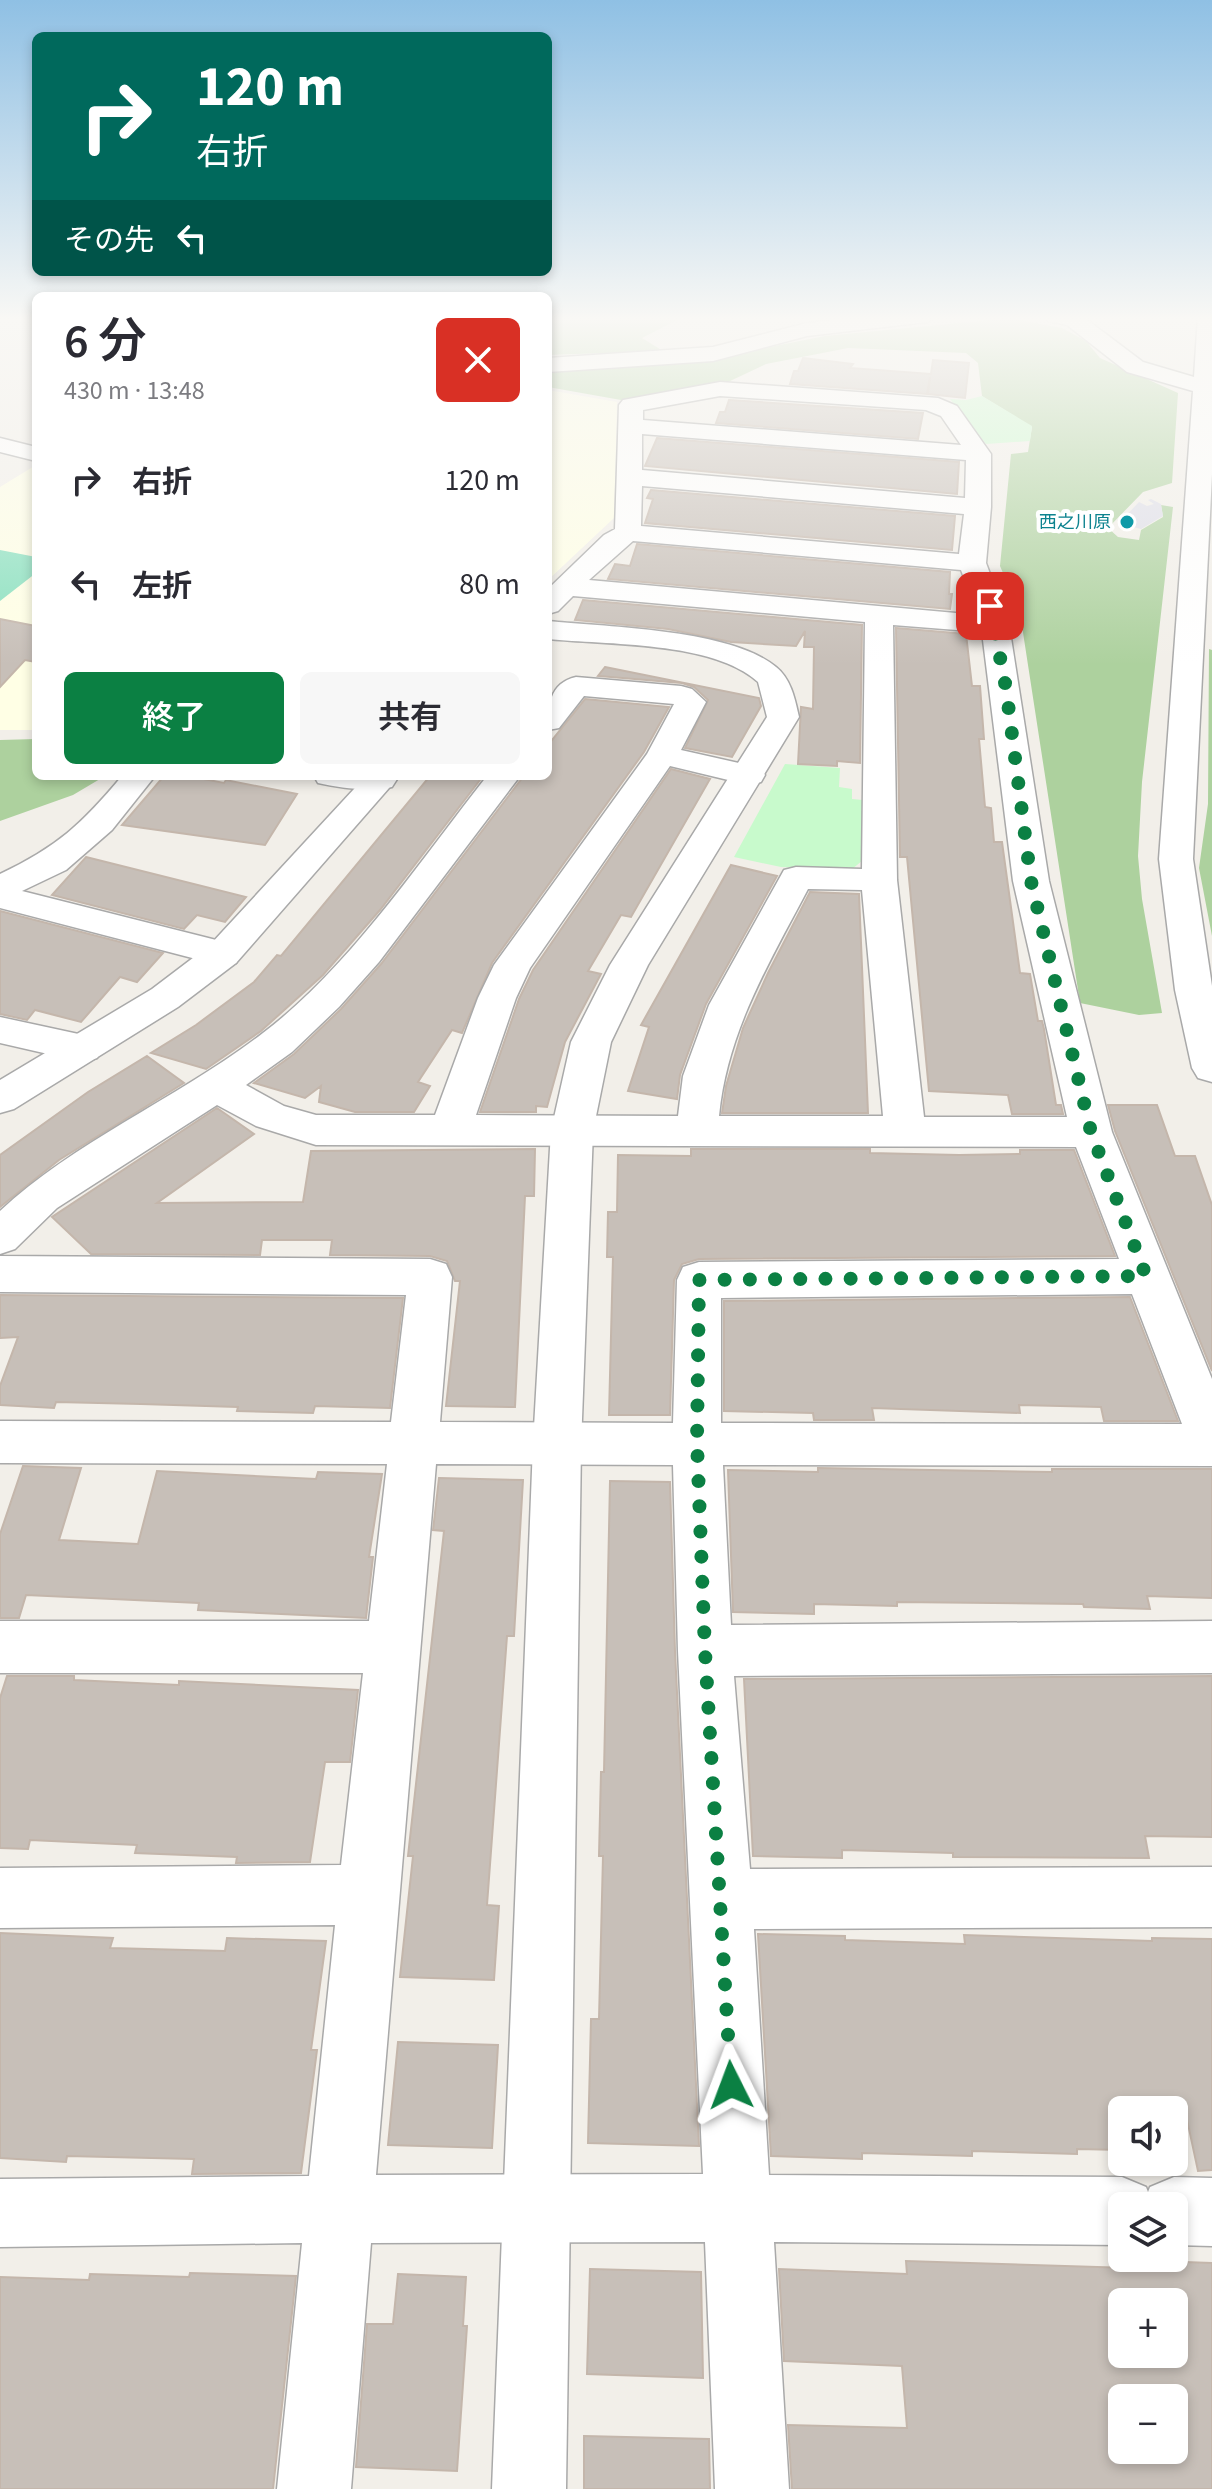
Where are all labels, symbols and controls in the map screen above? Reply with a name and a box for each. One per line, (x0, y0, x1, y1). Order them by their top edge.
text: 120 m (196, 48, 344, 127)
icon: right (64, 64, 168, 168)
text: 右折 (196, 127, 268, 178)
icon: left (170, 216, 214, 260)
text: その先 (64, 219, 154, 262)
text: 6 分 (64, 308, 146, 376)
button: close (436, 318, 520, 402)
text: 430 m · 13:48 (64, 372, 205, 409)
icon: right (64, 458, 108, 502)
text: 120 m (444, 459, 520, 502)
text: 右折 (132, 461, 192, 504)
place label: 西之川原 (1039, 510, 1111, 535)
marker: 西之川原 (1118, 513, 1136, 531)
icon: left (64, 562, 108, 606)
text: 80 m (459, 563, 520, 606)
text: 左折 (132, 565, 192, 608)
pin (956, 572, 1024, 640)
icon: arrive (968, 584, 1012, 628)
button: 終了 (64, 672, 284, 764)
button: 共有 (300, 672, 520, 764)
position arrow (689, 2043, 773, 2127)
map controls (1108, 2096, 1188, 2464)
button: sound (1108, 2096, 1188, 2176)
button: layers (1108, 2192, 1188, 2272)
button: + (1108, 2288, 1188, 2368)
button: − (1108, 2384, 1188, 2464)

